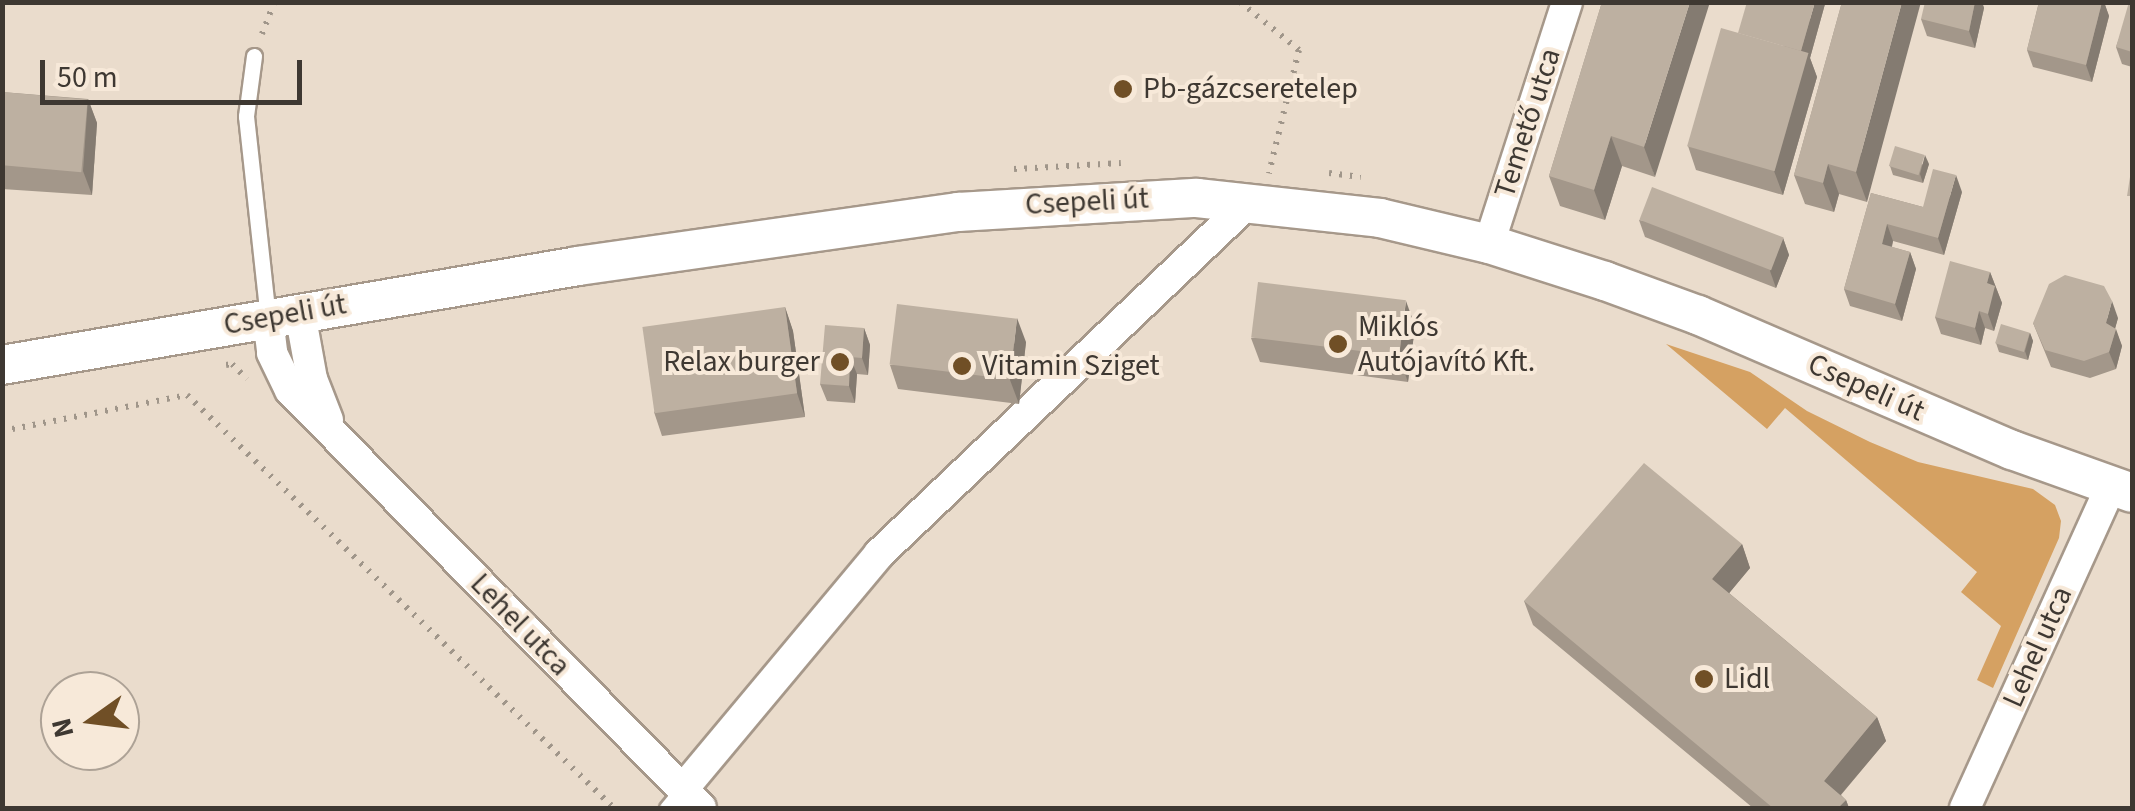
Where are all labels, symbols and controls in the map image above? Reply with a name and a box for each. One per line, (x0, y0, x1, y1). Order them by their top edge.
scale bar (45, 40, 308, 102)
street label: Temető utca (1487, 44, 1569, 202)
text: 50 m (57, 56, 118, 99)
place label: Pb-gázcseretelep (1143, 71, 1358, 107)
marker: Pb-gázcseretelep (1112, 78, 1134, 100)
street label: Csepeli út (1024, 181, 1150, 223)
street label: Csepeli út (221, 287, 349, 343)
place label: Miklós Autójavító Kft. (1358, 309, 1535, 380)
marker: Miklós Autójavító Kft. (1327, 333, 1349, 355)
place label: Relax burger (663, 344, 820, 380)
street label: Csepeli út (1802, 346, 1930, 430)
place label: Vitamin Sziget (982, 348, 1160, 384)
marker: Relax burger (829, 351, 851, 373)
marker: Vitamin Sziget (951, 355, 973, 377)
street label: Lehel utca (462, 566, 578, 684)
street label: Lehel utca (1995, 581, 2081, 713)
place label: Lidl (1724, 661, 1770, 697)
marker: Lidl (1693, 668, 1715, 690)
north arrow (40, 671, 140, 771)
text: N (41, 714, 84, 742)

